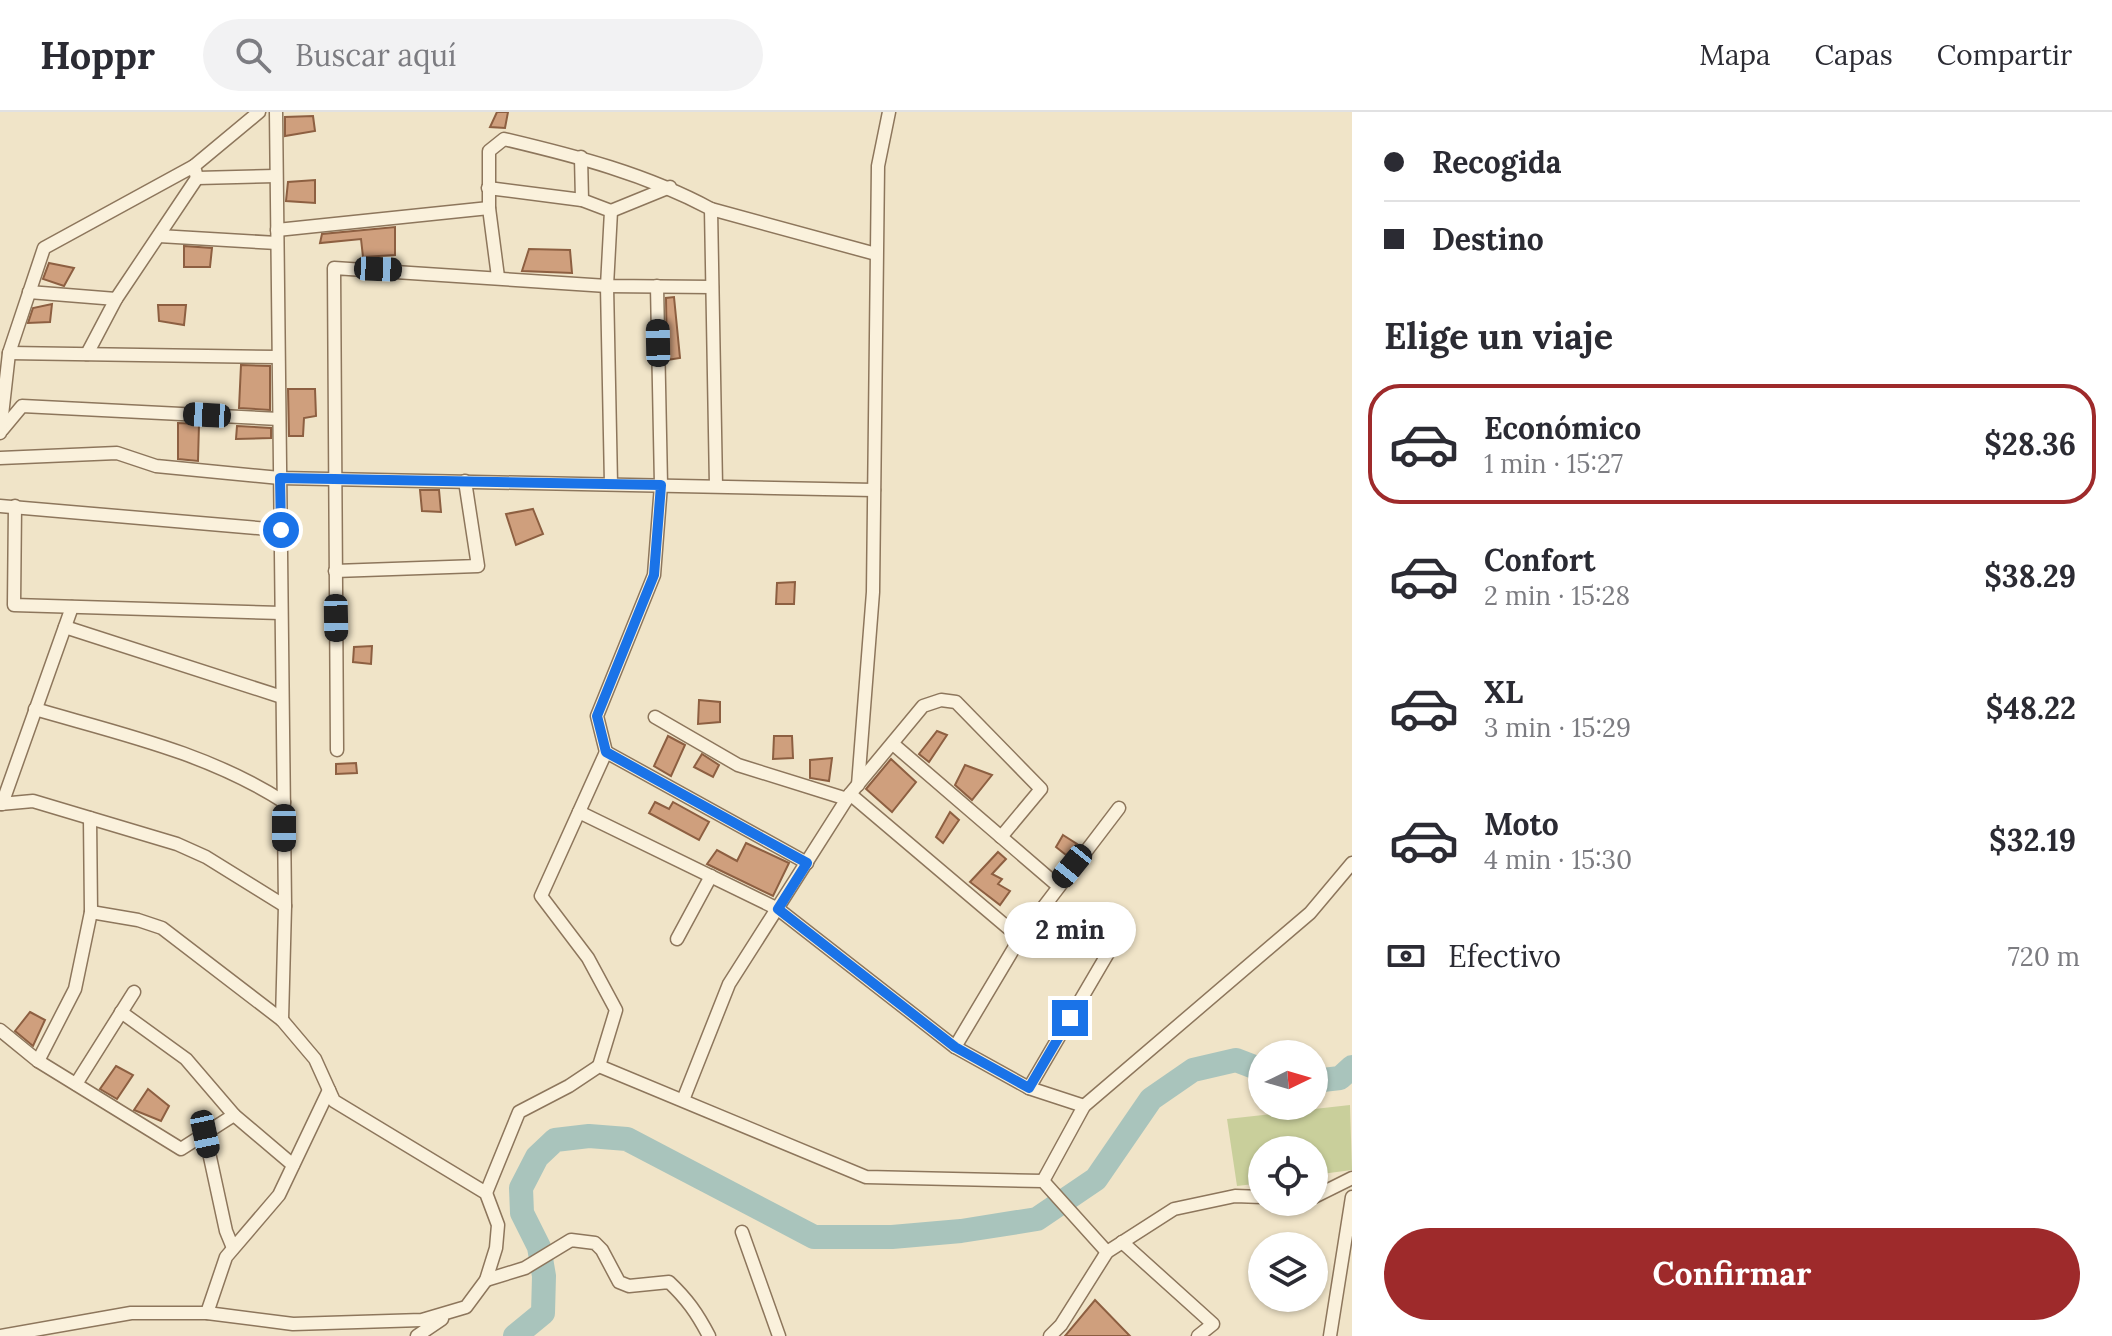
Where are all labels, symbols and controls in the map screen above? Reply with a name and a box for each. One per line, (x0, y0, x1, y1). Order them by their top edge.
search box (203, 19, 763, 91)
text: Hoppr (40, 31, 155, 79)
icon: search (231, 33, 275, 77)
text: Buscar aquí (295, 36, 457, 74)
text: Mapa (1699, 37, 1771, 73)
text: Capas (1815, 37, 1893, 73)
text: Compartir (1937, 37, 2072, 73)
text: Recogida (1432, 143, 1562, 181)
text: Destino (1432, 220, 1544, 258)
car (354, 256, 402, 282)
text: Elige un viaje (1384, 313, 1613, 359)
car (646, 319, 670, 367)
car (182, 402, 232, 428)
icon: car (1388, 408, 1460, 480)
text: Económico (1484, 409, 1641, 447)
text: $28.36 (1984, 425, 2076, 463)
text: 1 min · 15:27 (1484, 447, 1623, 480)
route start (263, 512, 299, 548)
icon: car (1388, 540, 1460, 612)
text: Confort (1484, 541, 1595, 579)
text: $38.29 (1984, 557, 2076, 595)
text: 2 min · 15:28 (1484, 579, 1630, 612)
car (324, 594, 348, 642)
icon: car (1388, 672, 1460, 744)
text: XL (1484, 673, 1523, 711)
text: $48.22 (1986, 689, 2076, 727)
text: 3 min · 15:29 (1484, 711, 1631, 744)
car (272, 804, 296, 852)
icon: car (1388, 804, 1460, 876)
text: Moto (1484, 805, 1559, 843)
text: $32.19 (1989, 821, 2076, 859)
car (1048, 840, 1096, 892)
text: 4 min · 15:30 (1484, 843, 1632, 876)
callout: 2 min (1004, 902, 1136, 958)
text: 2 min (1035, 913, 1105, 946)
icon: cash (1384, 934, 1428, 978)
text: Efectivo (1448, 937, 1561, 975)
text: 720 m (2008, 940, 2080, 973)
route end (1052, 1000, 1088, 1036)
north arrow (1248, 1040, 1328, 1120)
map controls (1248, 1040, 1328, 1312)
car (188, 1108, 222, 1160)
button: locate (1248, 1136, 1328, 1216)
button: Confirmar (1384, 1228, 2080, 1320)
button: layers (1248, 1232, 1328, 1312)

